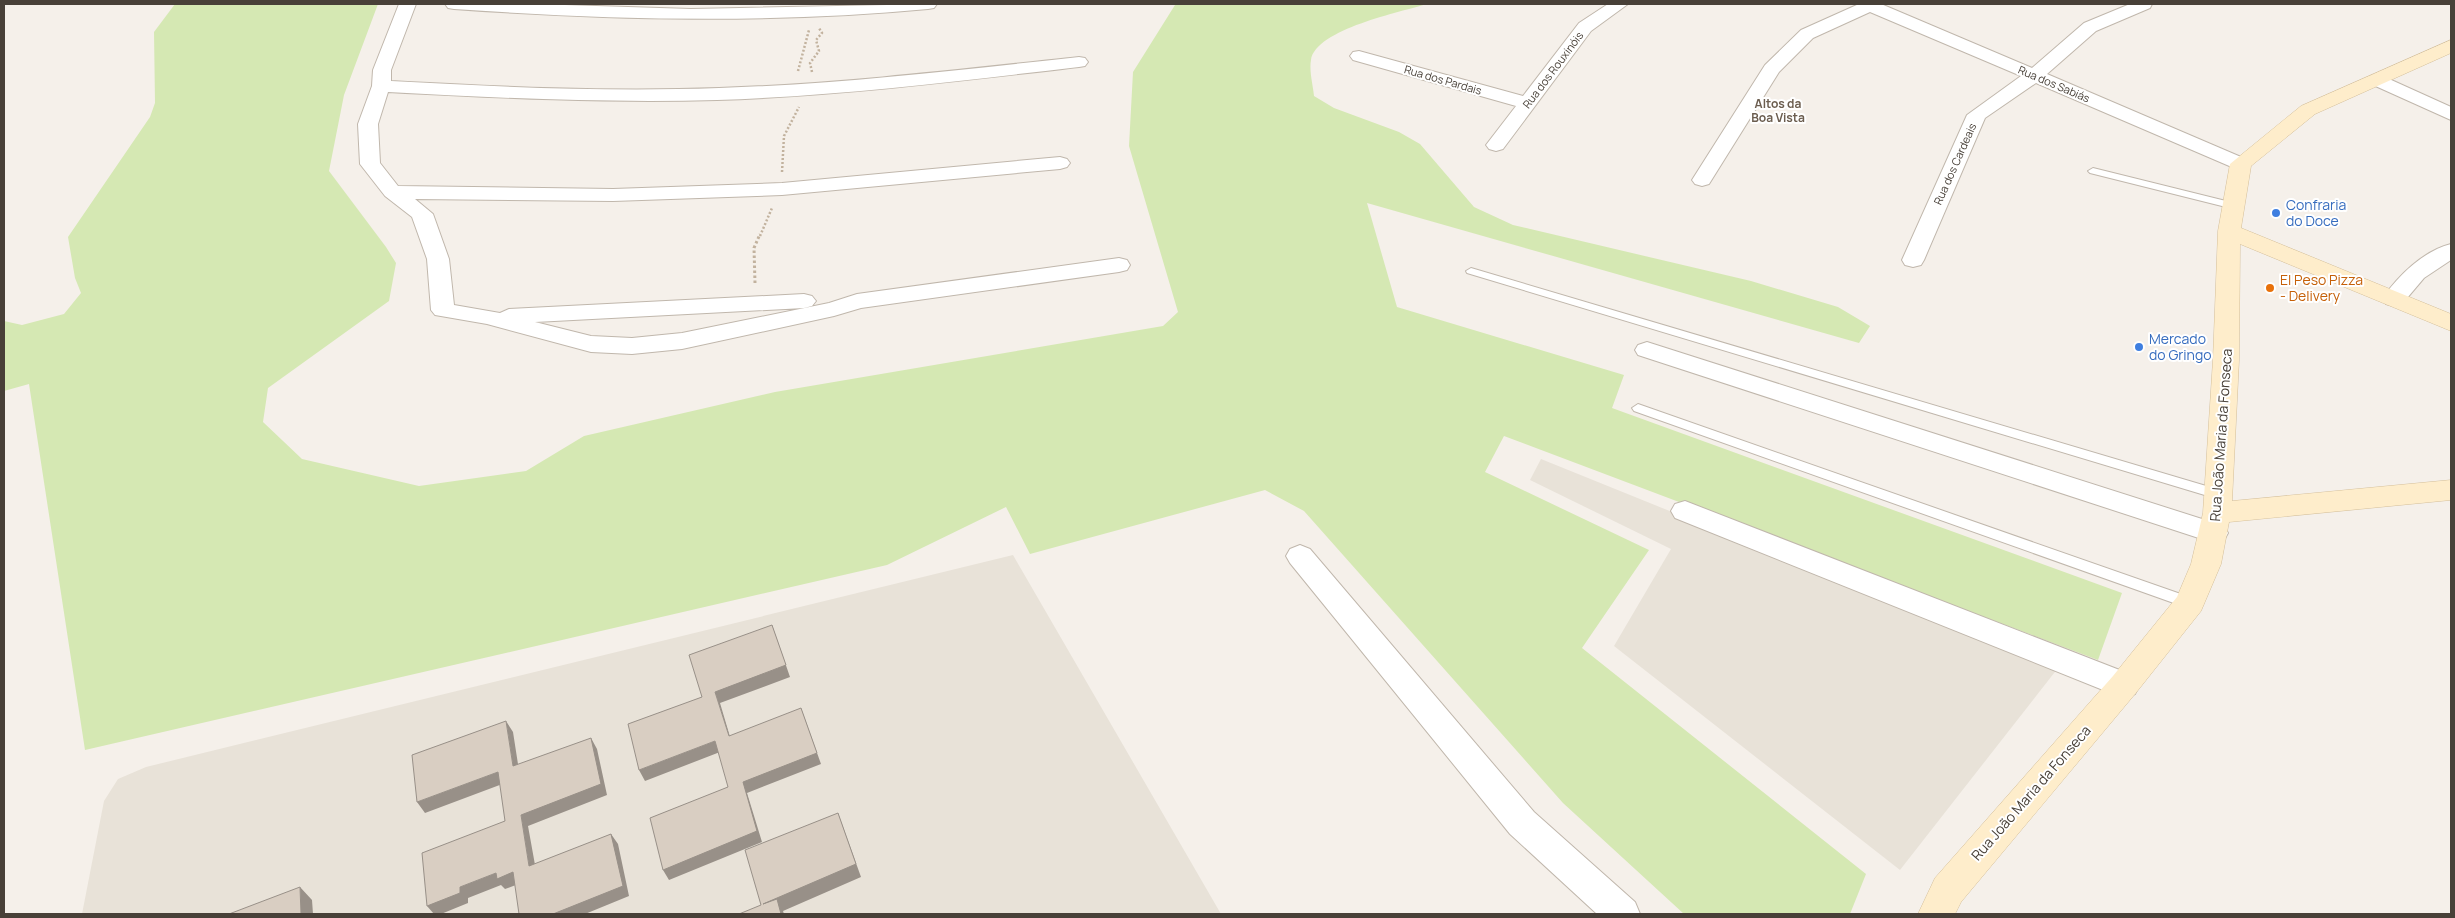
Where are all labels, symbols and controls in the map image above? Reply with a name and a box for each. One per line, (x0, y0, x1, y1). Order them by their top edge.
street label: Rua dos Rouxinóis (1519, 28, 1587, 111)
street label: Rua dos Pardais (1403, 61, 1484, 98)
street label: Rua dos Sabiás (2016, 62, 2093, 105)
district label: Altos da Boa Vista (1751, 95, 1805, 126)
street label: Rua dos Cardeais (1930, 120, 1979, 207)
place label: Confraria do Doce (2286, 195, 2346, 230)
marker: Confraria do Doce (2270, 207, 2282, 219)
place label: El Peso Pizza - Delivery (2280, 270, 2363, 305)
marker: El Peso Pizza - Delivery (2264, 282, 2276, 294)
place label: Mercado do Gringo (2149, 329, 2211, 364)
marker: Mercado do Gringo (2133, 341, 2145, 353)
street label: Rua João Maria da Fonseca (2205, 348, 2236, 522)
street label: Rua João Maria da Fonseca (1967, 721, 2095, 864)

